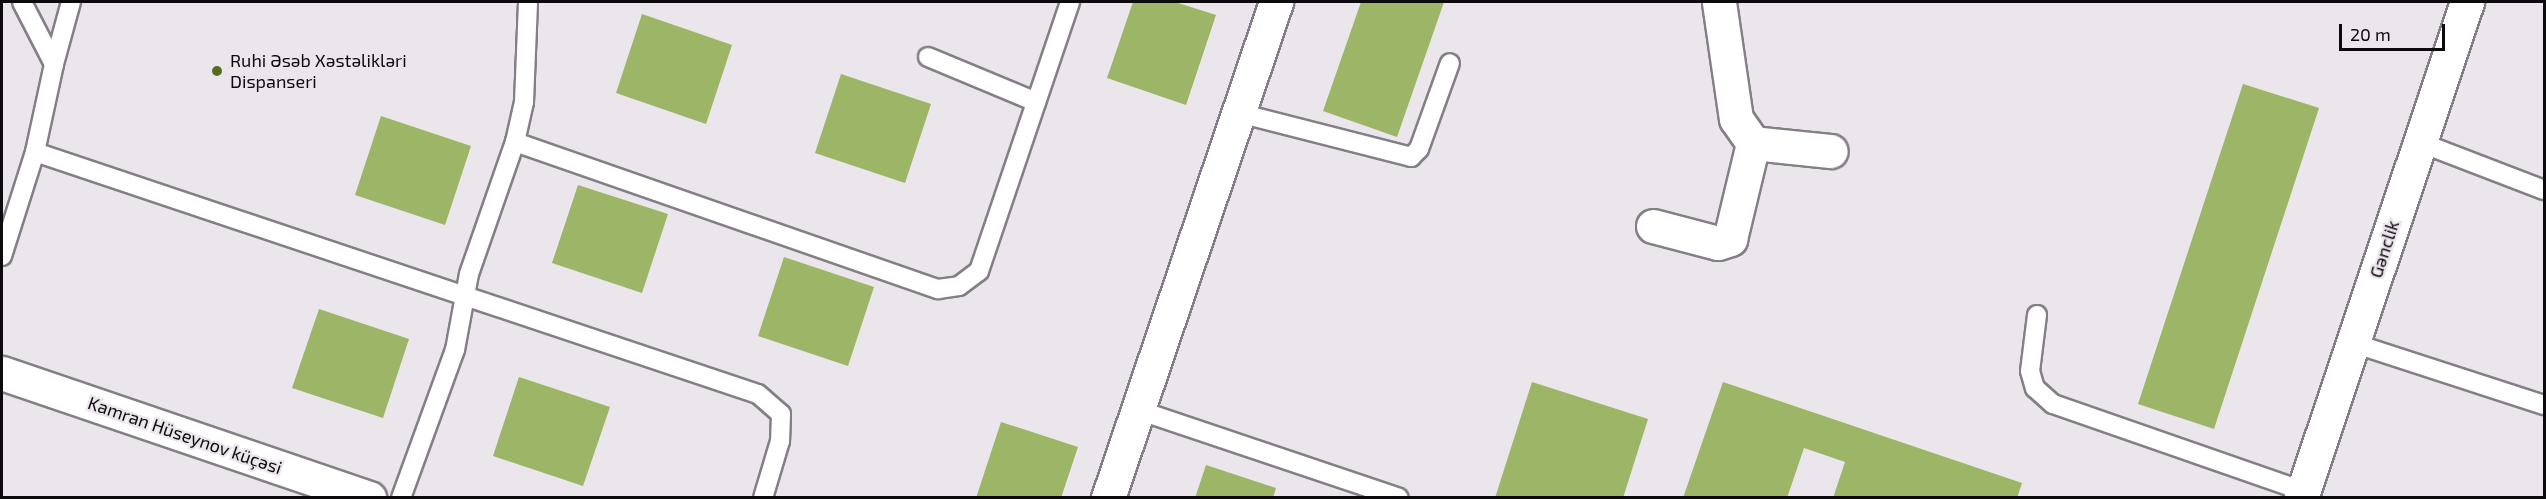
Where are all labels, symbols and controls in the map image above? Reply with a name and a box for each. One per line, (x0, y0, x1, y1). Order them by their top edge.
scale bar (2342, 12, 2448, 50)
text: 20 m (2350, 23, 2391, 45)
place label: Ruhi Əsəb Xəstəlikləri Dispanseri (230, 50, 407, 92)
marker: Ruhi Əsəb Xəstəlikləri Dispanseri (208, 62, 226, 80)
street label: Gənclik (2365, 218, 2403, 280)
street label: Kamran Hüseynov küçəsi (85, 392, 285, 478)

